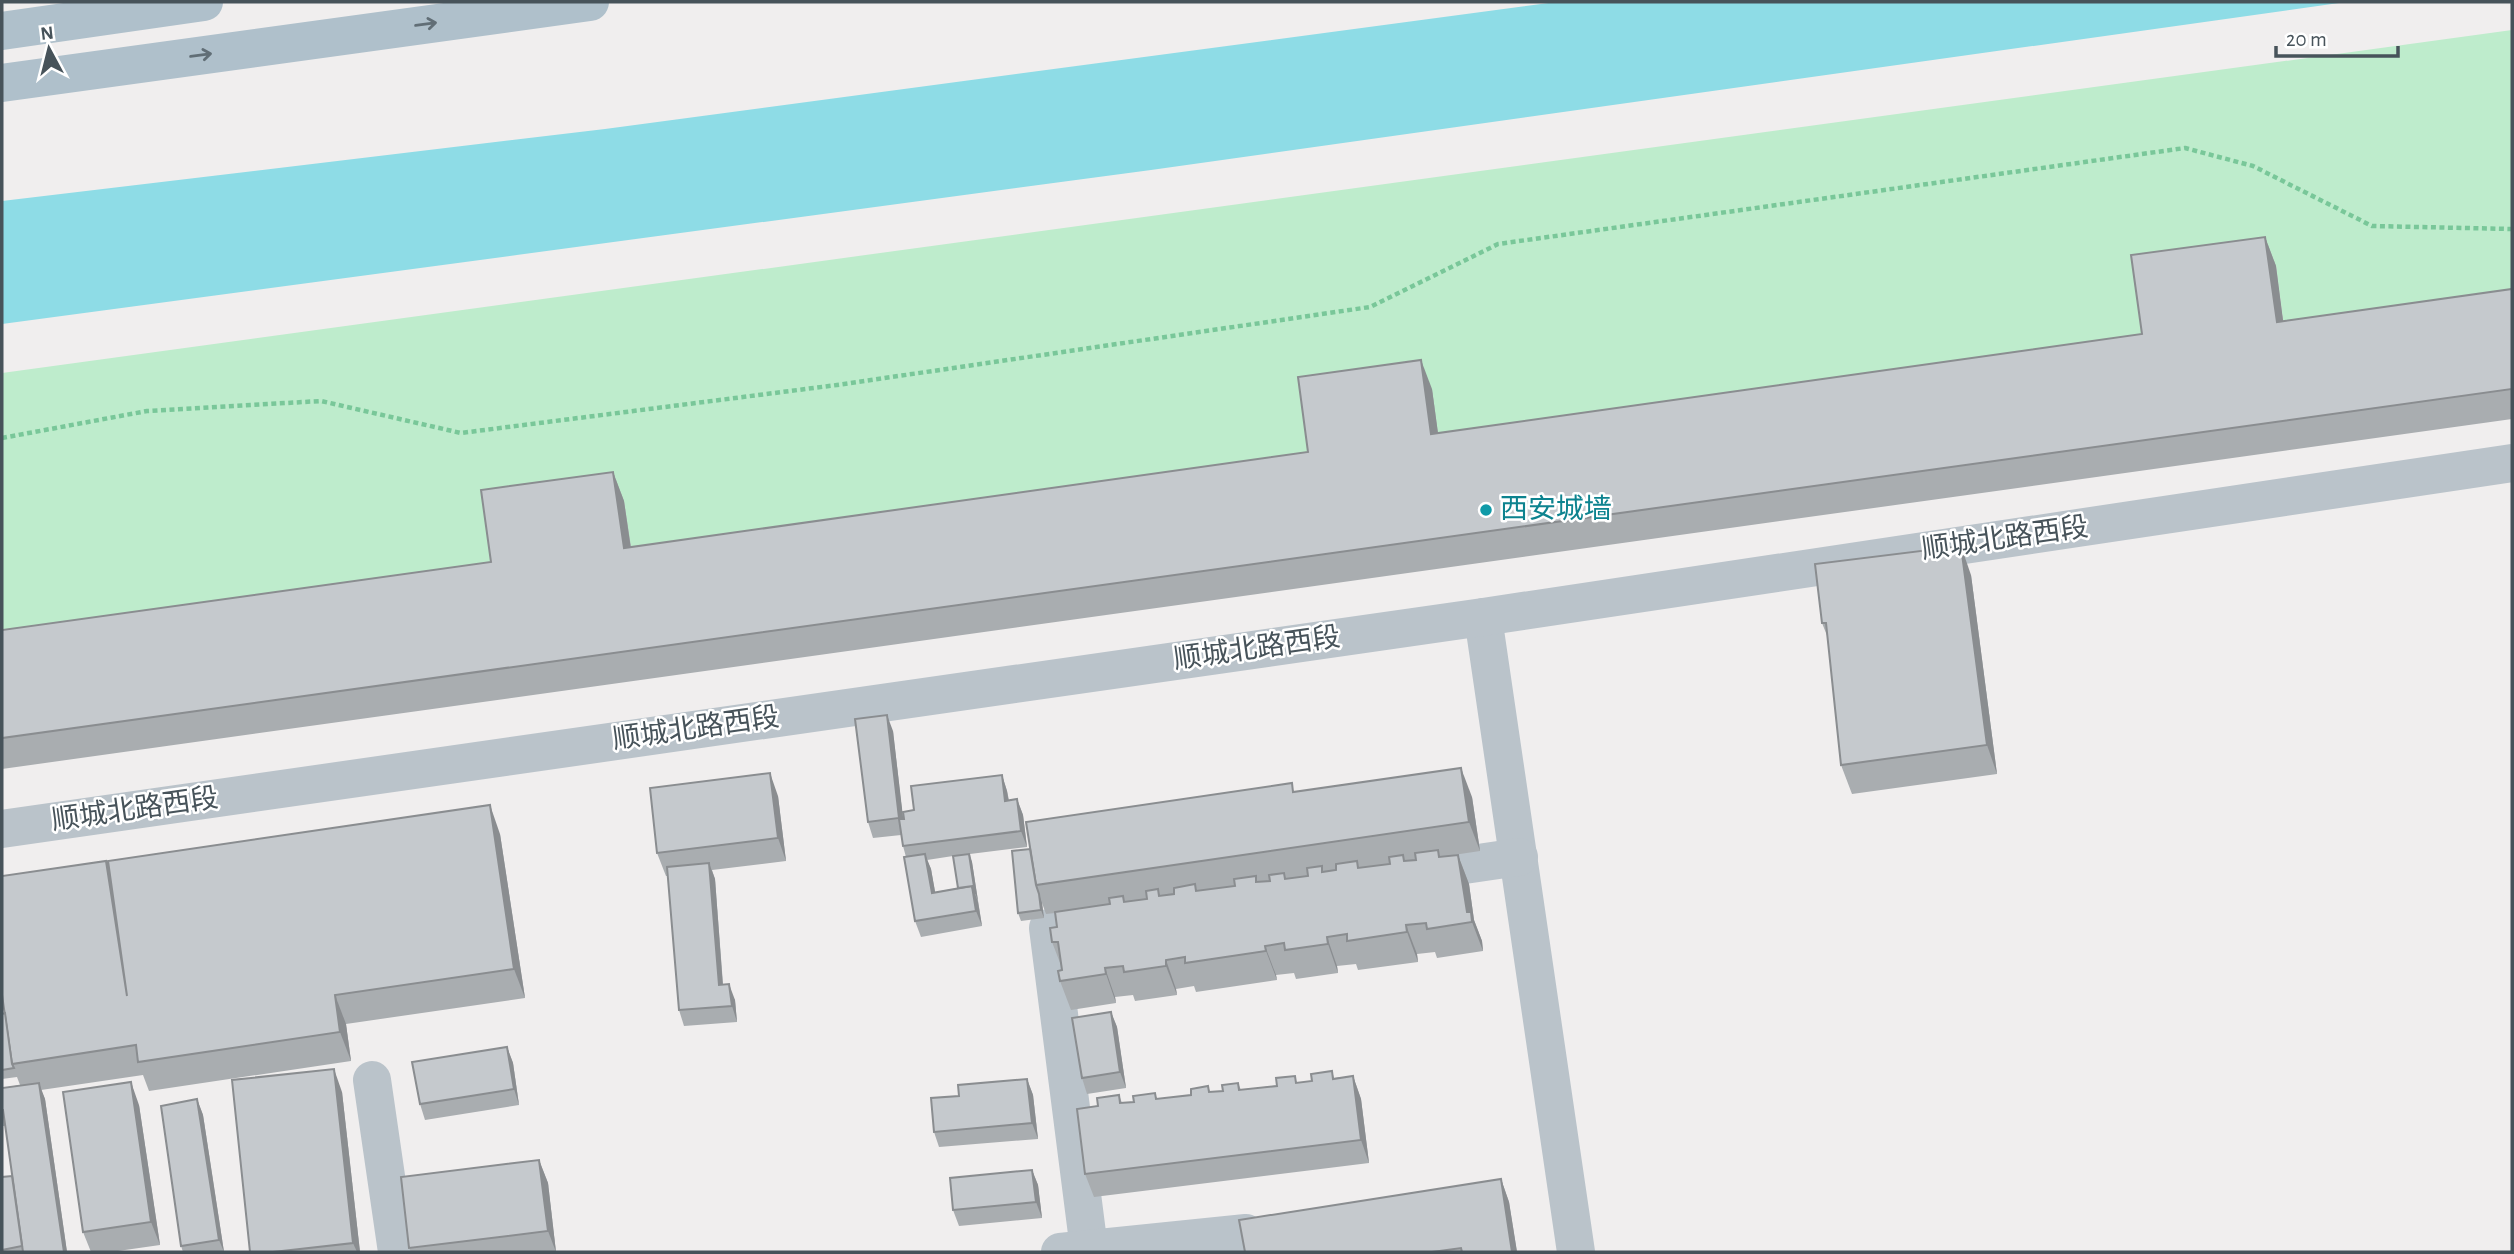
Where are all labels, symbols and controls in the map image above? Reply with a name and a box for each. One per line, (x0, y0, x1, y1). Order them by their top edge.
north arrow (14, 14, 84, 84)
scale bar (2276, 14, 2398, 58)
one-way arrow (414, 18, 437, 31)
text: N (39, 23, 55, 44)
text: 20 m (2286, 29, 2327, 50)
one-way arrow (189, 49, 212, 62)
place label: 西安城墙 (1500, 494, 1612, 524)
marker: 西安城墙 (1478, 502, 1494, 518)
street label: 顺城北路西段 (1920, 511, 2090, 565)
street label: 顺城北路西段 (1172, 621, 1342, 675)
street label: 顺城北路西段 (611, 701, 781, 755)
street label: 顺城北路西段 (50, 782, 220, 836)

